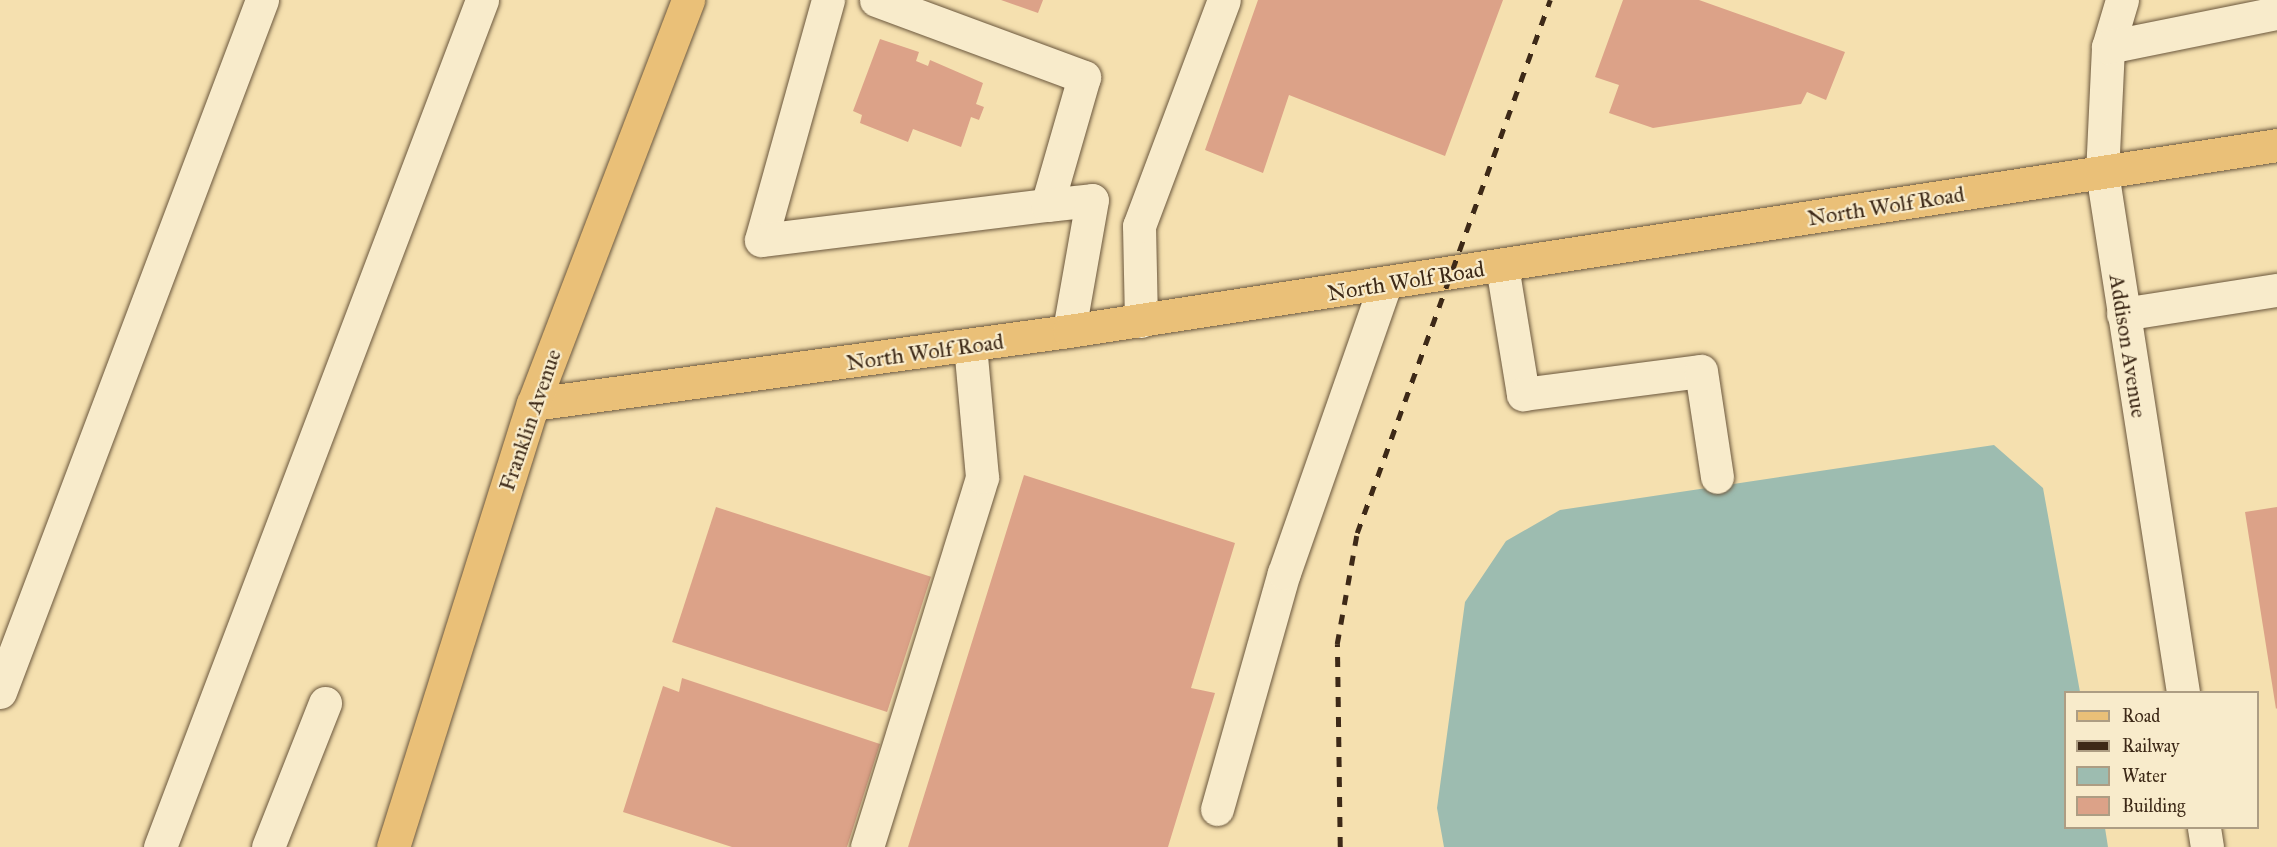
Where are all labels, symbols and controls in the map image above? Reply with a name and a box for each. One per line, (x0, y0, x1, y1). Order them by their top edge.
street label: North Wolf Road (1806, 181, 1966, 231)
street label: North Wolf Road (1326, 256, 1486, 306)
street label: Addison Avenue (2104, 272, 2152, 420)
street label: North Wolf Road (845, 328, 1005, 376)
street label: Franklin Avenue (493, 346, 567, 494)
legend (2064, 691, 2259, 829)
text: Road (2122, 705, 2160, 727)
text: Railway (2122, 735, 2179, 757)
text: Water (2122, 765, 2166, 787)
text: Building (2122, 795, 2185, 817)

